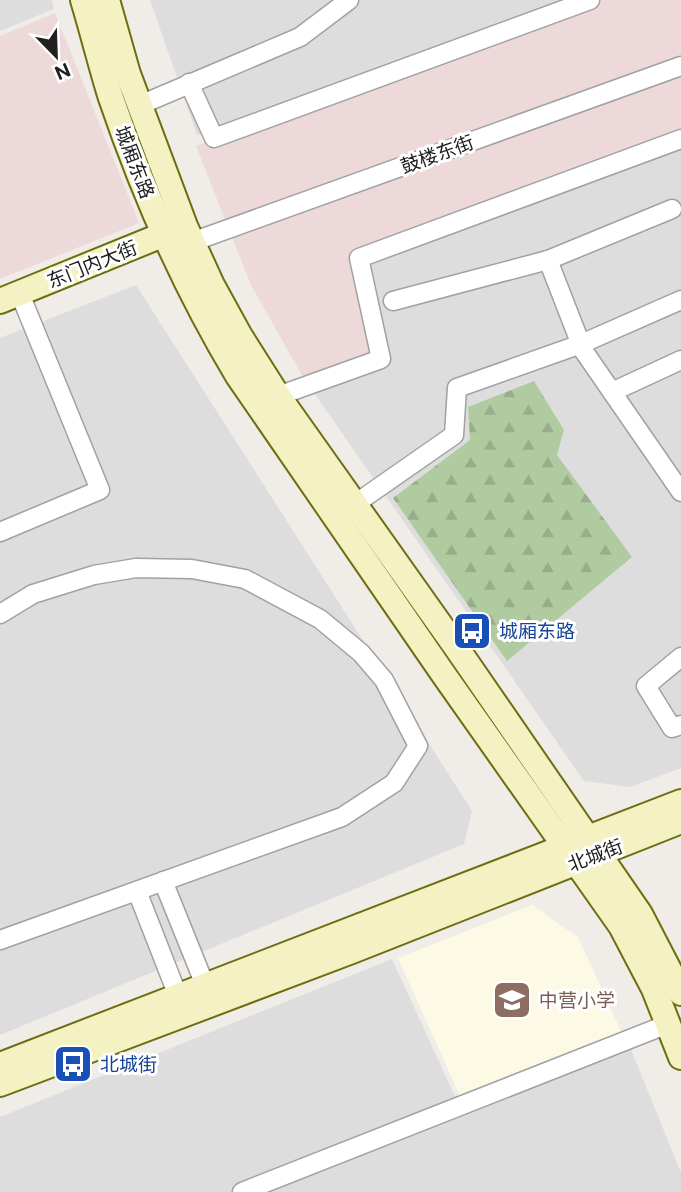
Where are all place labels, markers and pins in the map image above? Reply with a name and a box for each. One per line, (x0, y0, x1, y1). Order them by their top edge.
bus stop icon: 城厢东路 (451, 610, 493, 652)
place label: 城厢东路 (499, 620, 575, 642)
school or university icon: 中营小学 (491, 979, 533, 1021)
place label: 中营小学 (539, 989, 615, 1011)
bus stop icon: 北城街 (52, 1043, 94, 1085)
place label: 北城街 (100, 1053, 157, 1075)

